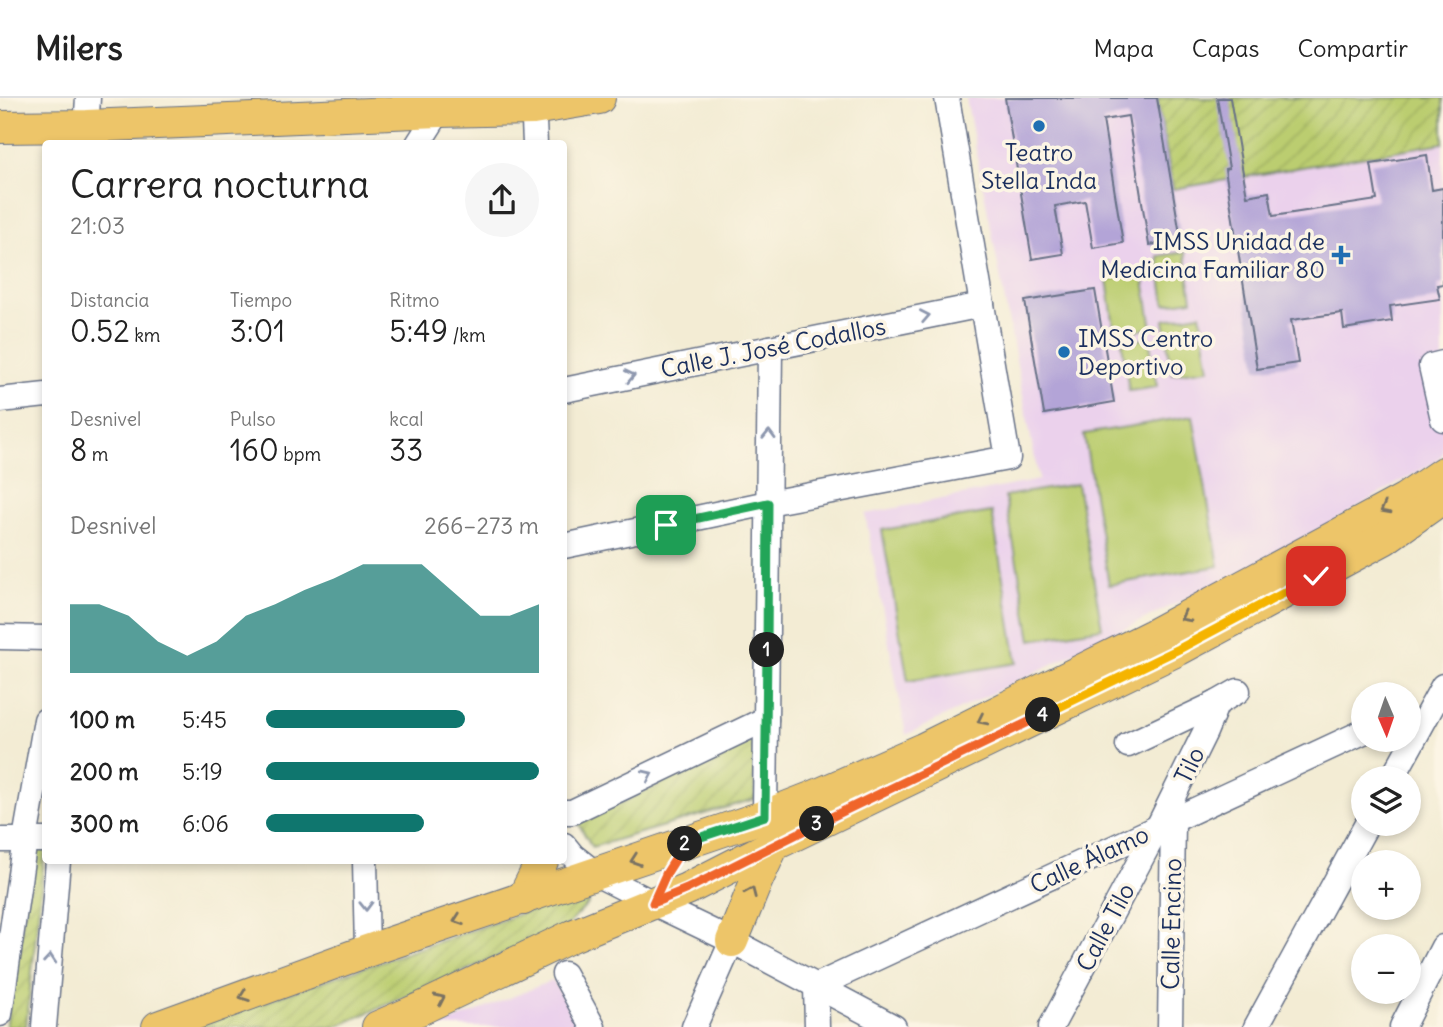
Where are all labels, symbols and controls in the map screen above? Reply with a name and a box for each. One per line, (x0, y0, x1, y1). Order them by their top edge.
text: Milers (35, 27, 123, 69)
text: Mapa (1093, 33, 1154, 63)
text: Capas (1192, 33, 1259, 63)
text: Compartir (1297, 33, 1408, 63)
marker: Teatro Stella Inda (1031, 118, 1047, 134)
place label: Teatro Stella Inda (981, 137, 1097, 195)
text: Carrera nocturna (70, 161, 369, 208)
button: share (465, 163, 539, 237)
text: 21:03 (70, 211, 125, 240)
place label: IMSS Unidad de Medicina Familiar 80 (1100, 226, 1325, 284)
marker: IMSS Unidad de Medicina Familiar 80 (1331, 245, 1351, 265)
text: Distancia (70, 288, 149, 312)
text: Tiempo (230, 288, 292, 312)
text: Ritmo (389, 288, 439, 312)
street label: Calle J. José Codallos (658, 310, 888, 384)
one-way arrow (919, 310, 931, 325)
text: 0.52 (70, 312, 130, 350)
text: 3:01 (230, 312, 285, 350)
text: 5:49 (389, 312, 448, 350)
text: km (130, 323, 161, 347)
text: /km (448, 323, 486, 347)
place label: IMSS Centro Deportivo (1078, 323, 1213, 381)
marker: IMSS Centro Deportivo (1056, 344, 1072, 360)
one-way arrow (624, 370, 636, 385)
text: Desnivel (70, 407, 141, 431)
text: Pulso (230, 407, 276, 431)
text: kcal (389, 407, 424, 431)
one-way arrow (761, 429, 776, 440)
text: 8 (70, 431, 87, 469)
text: 160 (230, 431, 279, 469)
text: 33 (389, 431, 423, 469)
text: m (87, 442, 108, 466)
text: bpm (279, 442, 321, 466)
pin (636, 495, 696, 555)
one-way arrow (1380, 501, 1392, 515)
icon: arrive (647, 506, 685, 544)
text: Desnivel (70, 511, 156, 540)
text: 266–273 m (424, 511, 539, 540)
pin (1286, 546, 1346, 606)
icon: check (1297, 557, 1335, 595)
one-way arrow (1180, 609, 1192, 623)
pin: 1 (750, 632, 784, 668)
text: 1 (763, 637, 770, 661)
north arrow (1351, 682, 1421, 752)
map controls (1351, 682, 1421, 1004)
pin: 4 (1026, 698, 1060, 732)
text: 4 (1037, 702, 1048, 726)
text: 100 m (70, 705, 135, 734)
text: 5:45 (182, 705, 227, 734)
one-way arrow (977, 711, 989, 725)
street label: Tilo (1167, 742, 1211, 788)
text: 200 m (70, 757, 139, 786)
text: 5:19 (182, 757, 223, 786)
button: layers (1351, 766, 1421, 836)
one-way arrow (641, 770, 653, 784)
pin: 3 (800, 806, 834, 842)
text: 300 m (70, 809, 139, 838)
text: 6:06 (182, 809, 229, 838)
text: 3 (811, 811, 822, 835)
street label: Calle Álamo (1025, 818, 1153, 900)
pin: 2 (668, 826, 702, 862)
text: 2 (679, 831, 690, 855)
button: + (1351, 850, 1421, 920)
one-way arrow (630, 852, 642, 866)
street label: Calle Encino (1155, 858, 1187, 990)
street label: Calle Tilo (1069, 878, 1141, 976)
one-way arrow (743, 887, 757, 899)
one-way arrow (358, 901, 374, 912)
one-way arrow (453, 912, 465, 926)
button: − (1351, 934, 1421, 1004)
one-way arrow (42, 953, 57, 964)
one-way arrow (238, 988, 250, 1002)
one-way arrow (433, 994, 445, 1008)

